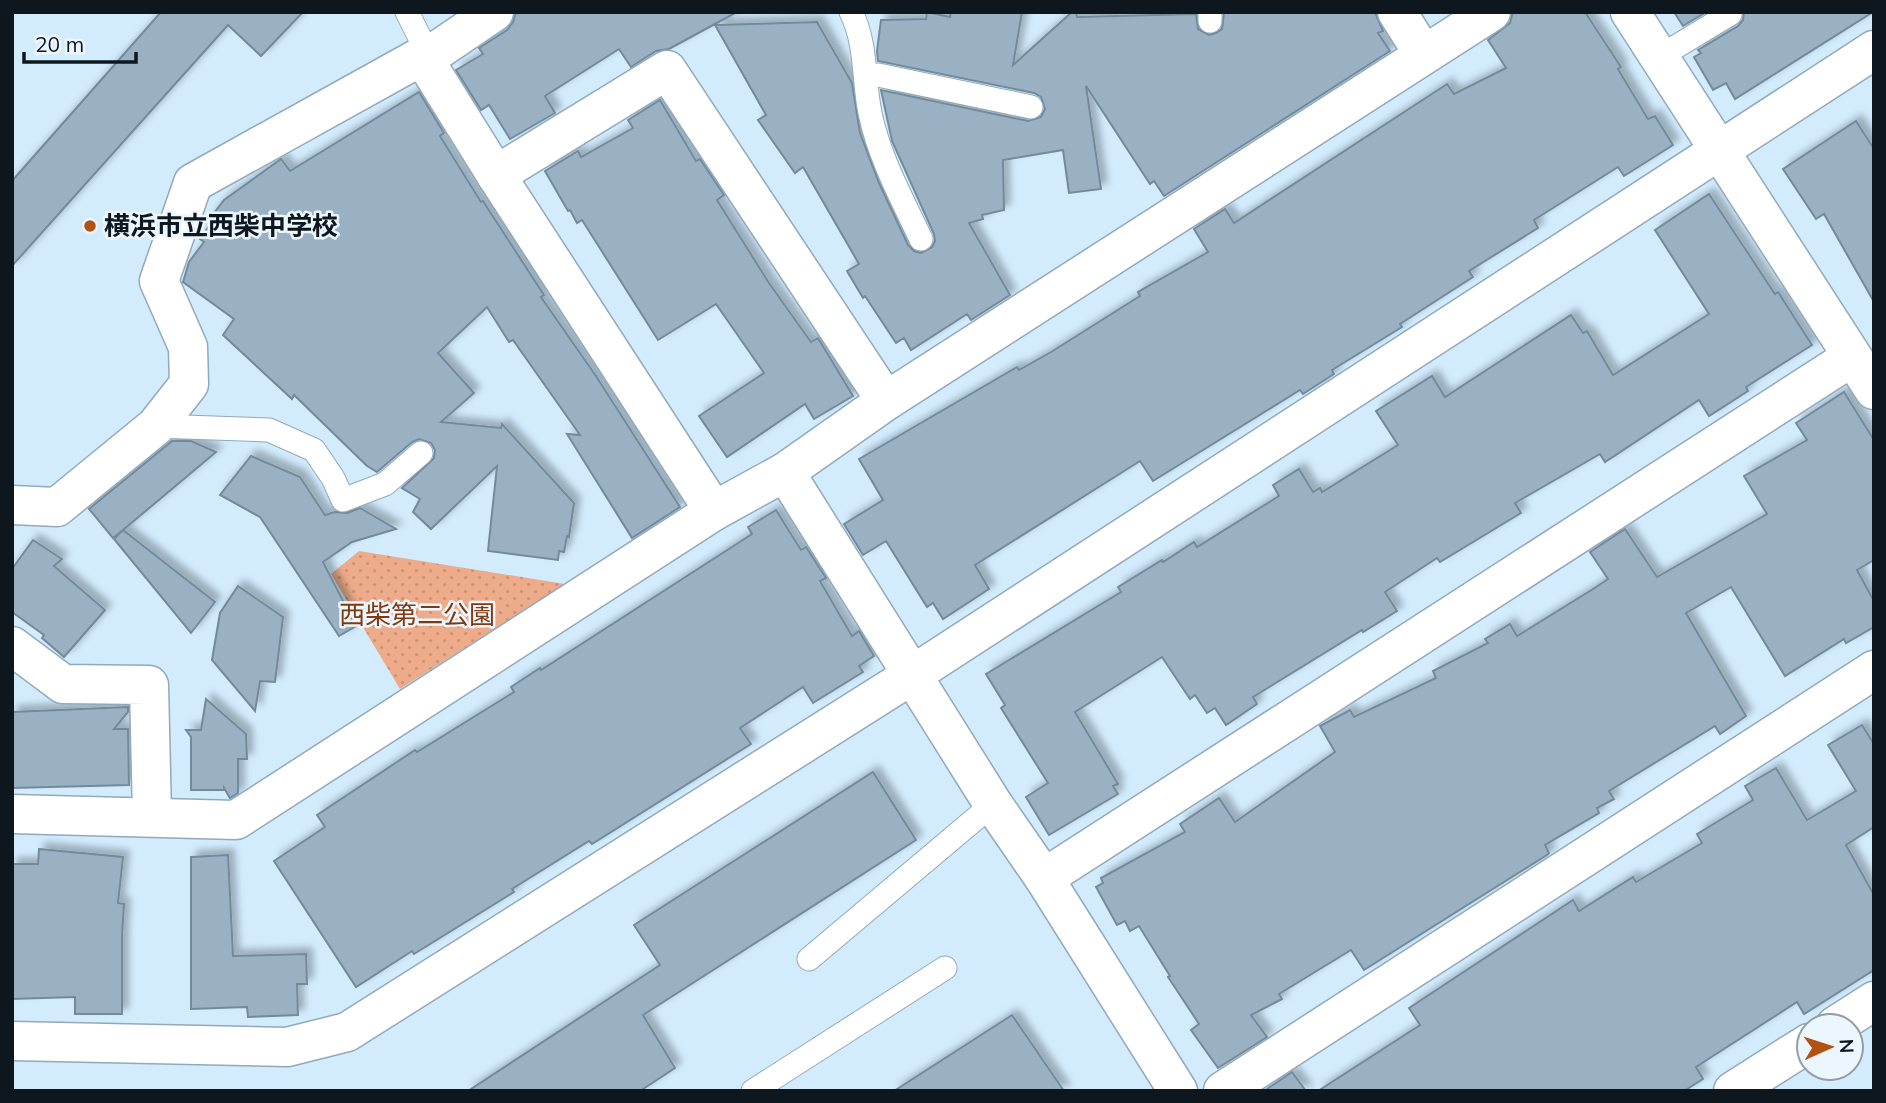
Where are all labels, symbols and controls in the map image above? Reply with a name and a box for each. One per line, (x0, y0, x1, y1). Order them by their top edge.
scale bar (24, 21, 136, 65)
text: 20 m (35, 31, 84, 57)
place label: 横浜市立西柴中学校 (104, 209, 338, 242)
marker: 横浜市立西柴中学校 (82, 218, 98, 234)
park label: 西柴第二公園 (339, 598, 495, 631)
north arrow (1795, 1012, 1865, 1082)
text: N (1835, 1038, 1859, 1054)

